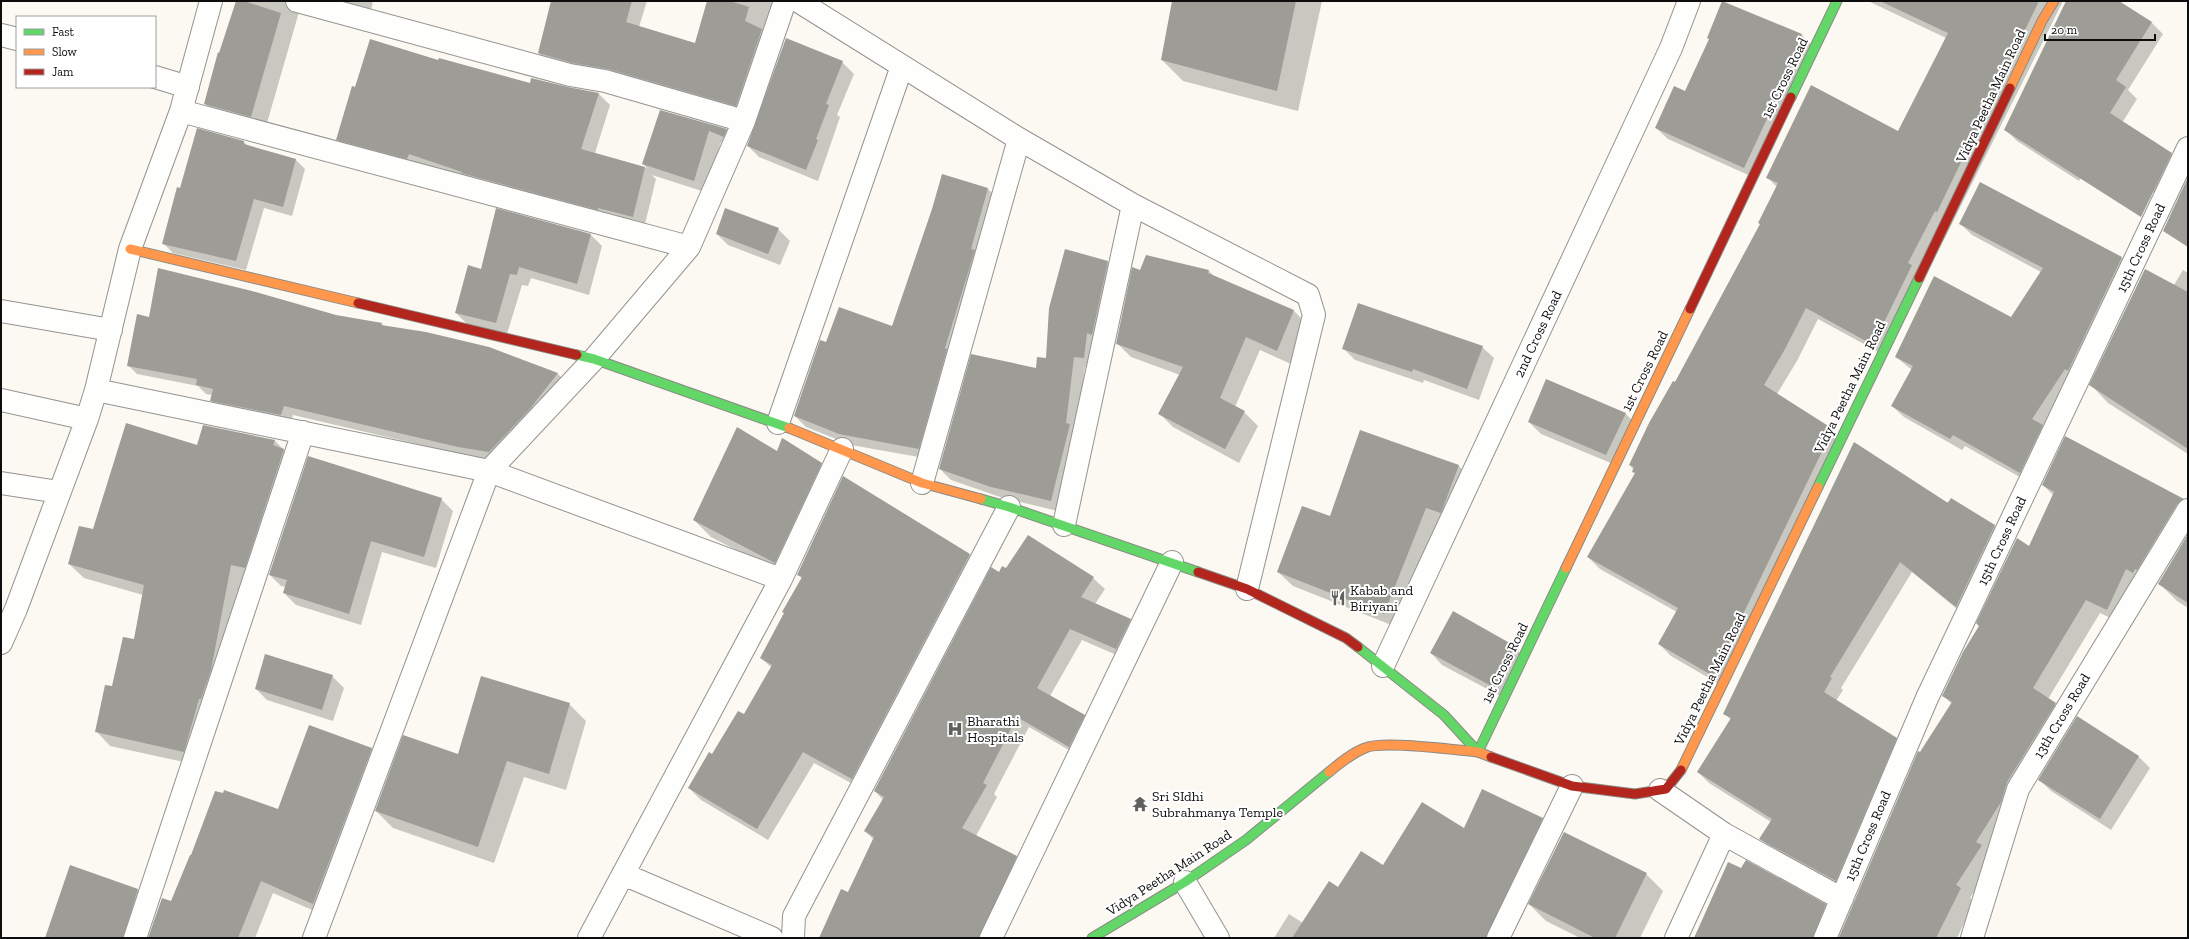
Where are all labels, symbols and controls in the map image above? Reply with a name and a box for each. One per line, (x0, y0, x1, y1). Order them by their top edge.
legend (16, 16, 156, 88)
scale bar (2045, 16, 2155, 42)
text: 20 m (2051, 23, 2078, 37)
text: Fast (52, 25, 75, 39)
street label: Vidya Peetha Main Road (1952, 26, 2030, 166)
street label: 1st Cross Road (1758, 35, 1812, 121)
text: Slow (52, 45, 78, 59)
text: Jam (52, 65, 74, 79)
street label: 15th Cross Road (2113, 200, 2169, 295)
street label: 2nd Cross Road (1510, 288, 1566, 380)
street label: Vidya Peetha Main Road (1810, 318, 1890, 457)
street label: 1st Cross Road (1618, 328, 1672, 414)
street label: 15th Cross Road (1974, 493, 2030, 588)
place label: Kabab and Biriyani (1350, 582, 1413, 615)
restaurant icon: Kabab and Biriyani (1329, 589, 1347, 607)
street label: Vidya Peetha Main Road (1670, 610, 1750, 749)
street label: 1st Cross Road (1478, 620, 1532, 706)
street label: 13th Cross Road (2030, 670, 2094, 762)
place label: Bharathi Hospitals (967, 713, 1024, 746)
hospital icon: Bharathi Hospitals (946, 720, 964, 738)
place label: Sri SIdhi Subrahmanya Temple (1152, 788, 1284, 821)
street label: 15th Cross Road (1841, 788, 1895, 884)
temple icon: Sri SIdhi Subrahmanya Temple (1131, 795, 1149, 813)
street label: Vidya Peetha Main Road (1103, 826, 1235, 920)

